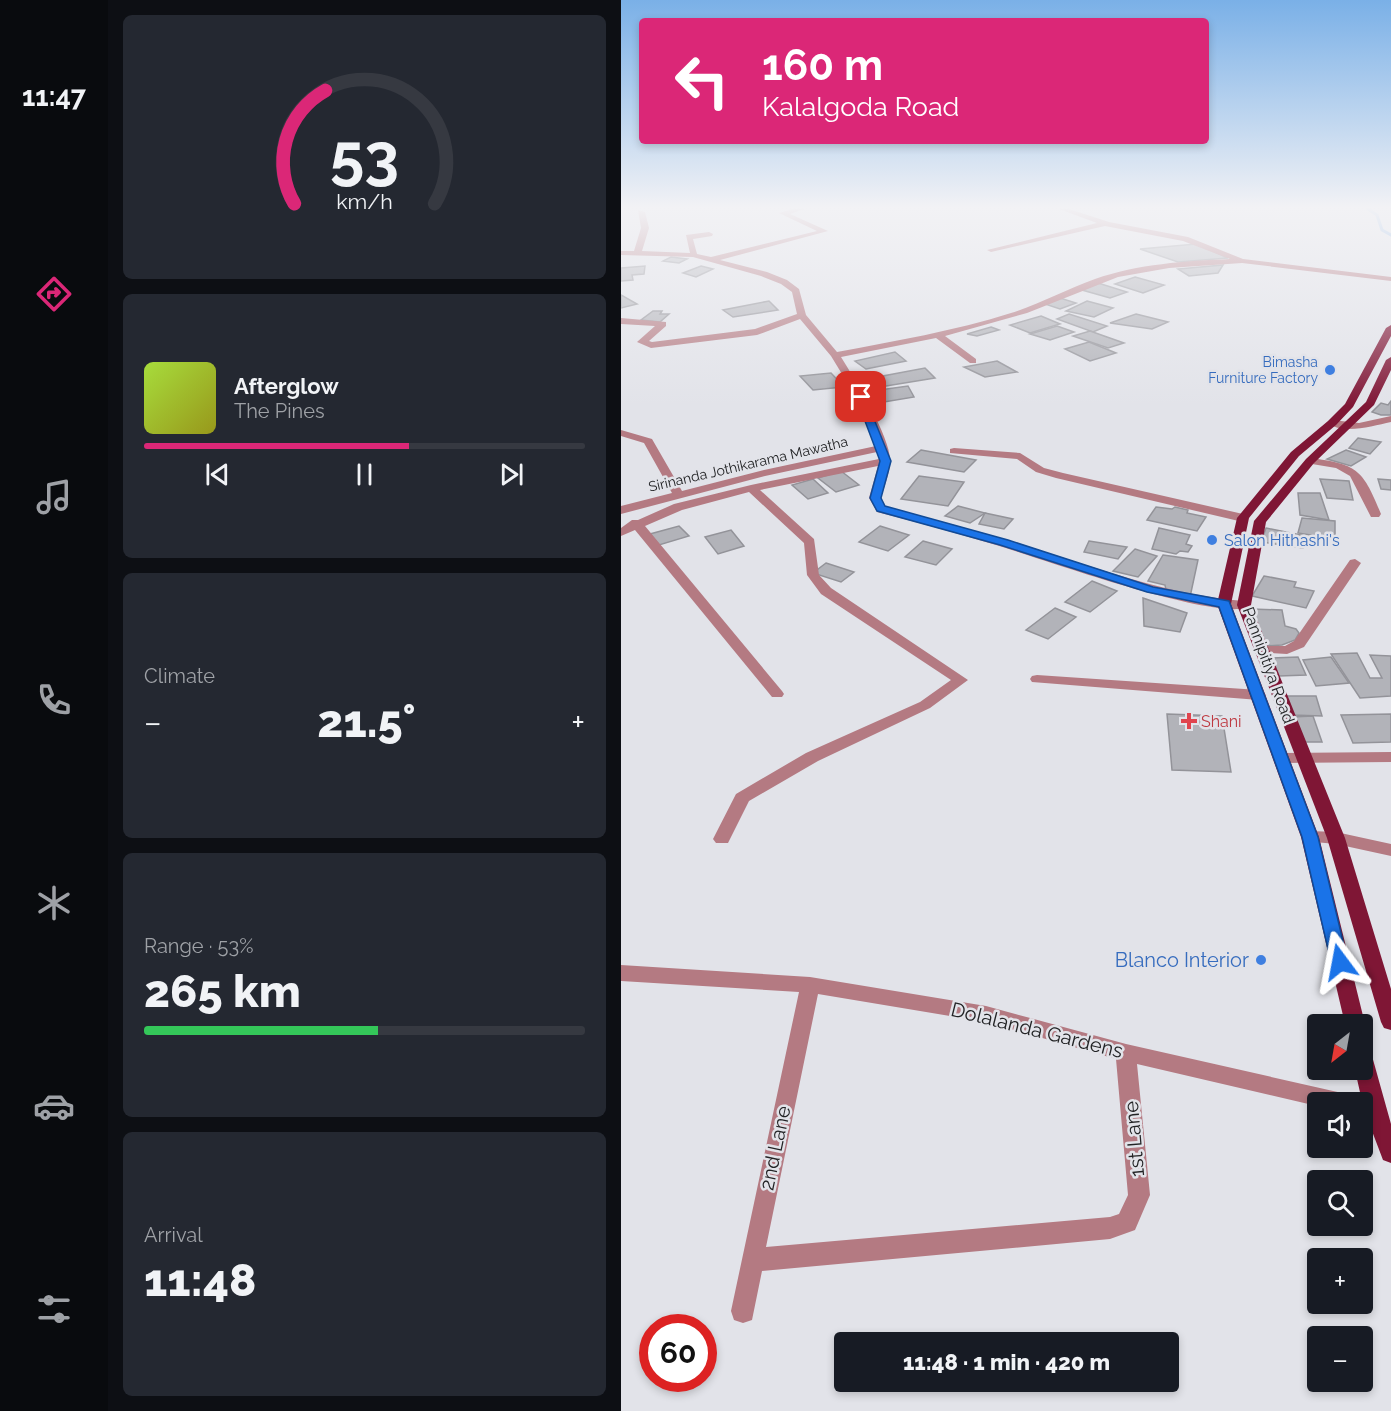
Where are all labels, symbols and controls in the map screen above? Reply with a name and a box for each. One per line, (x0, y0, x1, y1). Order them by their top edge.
text: 160 m (762, 41, 883, 90)
icon: left (663, 42, 741, 120)
text: 11:47 (22, 81, 86, 112)
text: Kalalgoda Road (762, 91, 959, 122)
text: 53 (330, 119, 399, 193)
text: km/h (336, 189, 393, 214)
icon: directions (33, 273, 75, 315)
place label: Bimasha Furniture Factory (1208, 354, 1318, 386)
marker: Bimasha Furniture Factory (1323, 363, 1337, 377)
pin (835, 371, 886, 422)
text: Afterglow (234, 373, 339, 399)
icon: arrive (844, 380, 877, 413)
text: The Pines (234, 399, 325, 423)
street label: Sirinanda Jothikarama Mawatha (647, 433, 849, 495)
icon: previous (201, 458, 234, 491)
icon: pause (348, 458, 381, 491)
icon: next (495, 458, 528, 491)
icon: music (33, 476, 75, 518)
place label: Salon Hithashi's (1224, 531, 1340, 550)
marker: Salon Hithashi's (1205, 533, 1219, 547)
street label: Pannipitiya Road (1239, 604, 1298, 726)
text: Climate (144, 664, 215, 688)
icon: phone (33, 679, 75, 721)
text: 21.5° (317, 695, 416, 748)
text: − (144, 703, 162, 742)
text: + (571, 703, 585, 742)
place label: Shani (1201, 712, 1242, 731)
marker: Shani (1182, 714, 1196, 728)
icon: climate (33, 882, 75, 924)
position arrow (1308, 930, 1372, 994)
text: Range · 53% (144, 934, 253, 958)
place label: Blanco Interior (1115, 948, 1249, 972)
marker: Blanco Interior (1254, 953, 1268, 967)
text: 265 km (144, 965, 301, 1018)
street label: Dolalanda Gardens (948, 997, 1126, 1063)
north arrow (1307, 1014, 1373, 1080)
map controls (1307, 1014, 1373, 1392)
icon: car (33, 1085, 75, 1127)
button: sound (1307, 1092, 1373, 1158)
street label: 1st Lane (1119, 1100, 1149, 1178)
street label: 2nd Lane (754, 1103, 796, 1192)
button: search (1307, 1170, 1373, 1236)
text: Arrival (144, 1223, 203, 1247)
button: + (1307, 1248, 1373, 1314)
text: 11:48 (144, 1254, 256, 1307)
icon: filters (33, 1288, 75, 1330)
speed limit sign: 60 (639, 1314, 717, 1392)
button: − (1307, 1326, 1373, 1392)
text: 11:48 · 1 min · 420 m (903, 1349, 1110, 1375)

